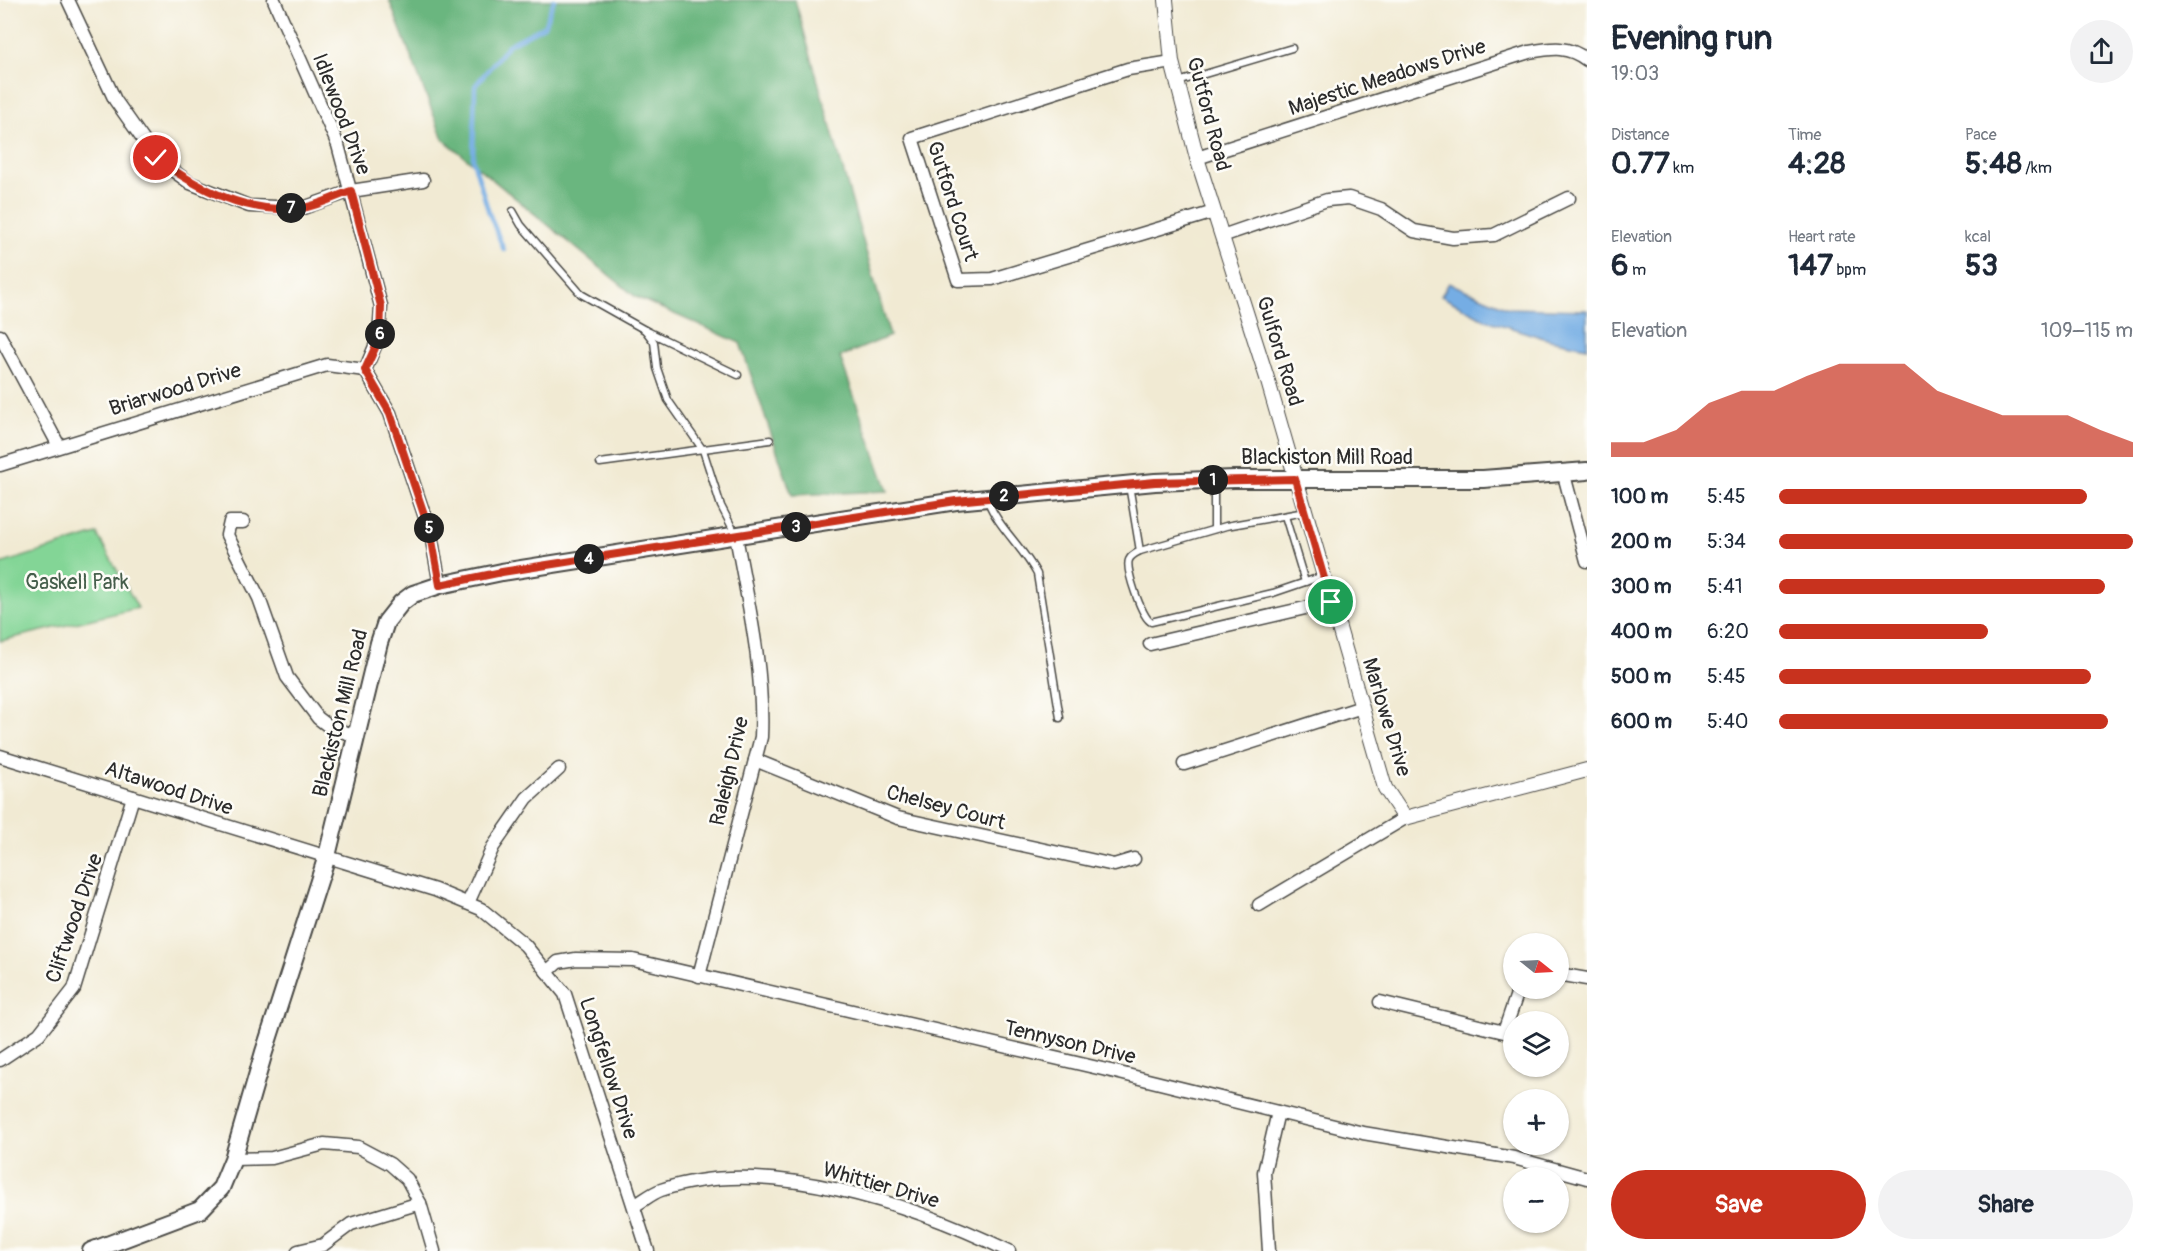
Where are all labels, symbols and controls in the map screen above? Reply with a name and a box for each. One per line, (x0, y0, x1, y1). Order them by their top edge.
text: Evening run (1611, 18, 1772, 59)
button: share (2070, 20, 2133, 83)
street label: Majestic Meadows Drive (1285, 33, 1490, 122)
street label: Idlewood Drive (306, 50, 377, 179)
street label: Gutford Road (1180, 54, 1237, 174)
text: 19:03 (1611, 61, 1659, 86)
text: Distance (1611, 125, 1670, 145)
text: Time (1788, 125, 1821, 145)
text: Pace (1965, 125, 1997, 145)
pin (130, 132, 181, 183)
street label: Gutford Court (920, 138, 985, 265)
icon: check (139, 141, 172, 174)
text: 0.77 (1611, 145, 1670, 182)
text: 4:28 (1788, 145, 1845, 182)
text: 5:48 (1965, 145, 2022, 182)
text: km (1670, 158, 1694, 178)
text: /km (2022, 158, 2052, 178)
pin: 7 (276, 193, 306, 223)
text: 7 (287, 198, 295, 218)
text: Elevation (1611, 227, 1672, 247)
text: Heart rate (1788, 227, 1855, 247)
text: kcal (1965, 227, 1991, 247)
text: 6 (1611, 247, 1628, 284)
text: 147 (1788, 247, 1833, 284)
text: 53 (1965, 247, 1998, 284)
text: m (1628, 260, 1646, 280)
text: bpm (1833, 260, 1866, 280)
street label: Gulford Road (1250, 293, 1309, 409)
text: Elevation (1611, 318, 1687, 343)
text: 109–115 m (2041, 318, 2133, 343)
pin: 6 (365, 319, 395, 349)
text: 6 (375, 324, 385, 344)
street label: Briarwood Drive (106, 356, 245, 422)
street label: Blackiston Mill Road (1241, 444, 1413, 471)
pin: 1 (1198, 465, 1228, 495)
text: 1 (1210, 470, 1216, 490)
pin: 2 (989, 481, 1019, 511)
text: 100 m (1611, 484, 1668, 509)
text: 5:45 (1707, 484, 1746, 509)
text: 2 (1000, 486, 1008, 506)
pin: 3 (781, 512, 811, 542)
pin: 5 (414, 513, 444, 543)
text: 3 (792, 517, 800, 537)
text: 5 (425, 518, 433, 538)
text: 200 m (1611, 529, 1672, 554)
text: 5:34 (1707, 529, 1746, 554)
pin: 4 (574, 544, 604, 574)
text: 4 (584, 549, 594, 569)
park label: Gaskell Park (25, 569, 129, 596)
text: 300 m (1611, 574, 1672, 599)
text: 5:41 (1707, 574, 1743, 599)
pin (1305, 576, 1356, 627)
icon: arrive (1314, 585, 1347, 618)
text: 400 m (1611, 619, 1672, 644)
text: 6:20 (1707, 619, 1749, 644)
street label: Blackiston Mill Road (307, 626, 374, 800)
street label: Marlowe Drive (1356, 655, 1418, 780)
text: 500 m (1611, 664, 1671, 689)
text: 5:45 (1707, 664, 1746, 689)
text: 600 m (1611, 709, 1672, 734)
text: 5:40 (1707, 709, 1748, 734)
street label: Raleigh Drive (704, 713, 755, 828)
street label: Altawood Drive (101, 755, 237, 822)
street label: Chelsey Court (883, 779, 1009, 836)
street label: Cliftwood Drive (40, 849, 109, 986)
north arrow (1503, 933, 1569, 999)
map controls (1503, 933, 1569, 1233)
street label: Longfellow Drive (573, 994, 644, 1143)
button: layers (1503, 1011, 1569, 1077)
street label: Tennyson Drive (1001, 1014, 1139, 1071)
button: + (1503, 1089, 1569, 1155)
street label: Whittier Drive (820, 1156, 943, 1215)
button: − (1503, 1167, 1569, 1233)
button: Save (1611, 1170, 1866, 1239)
button: Share (1878, 1170, 2133, 1239)

